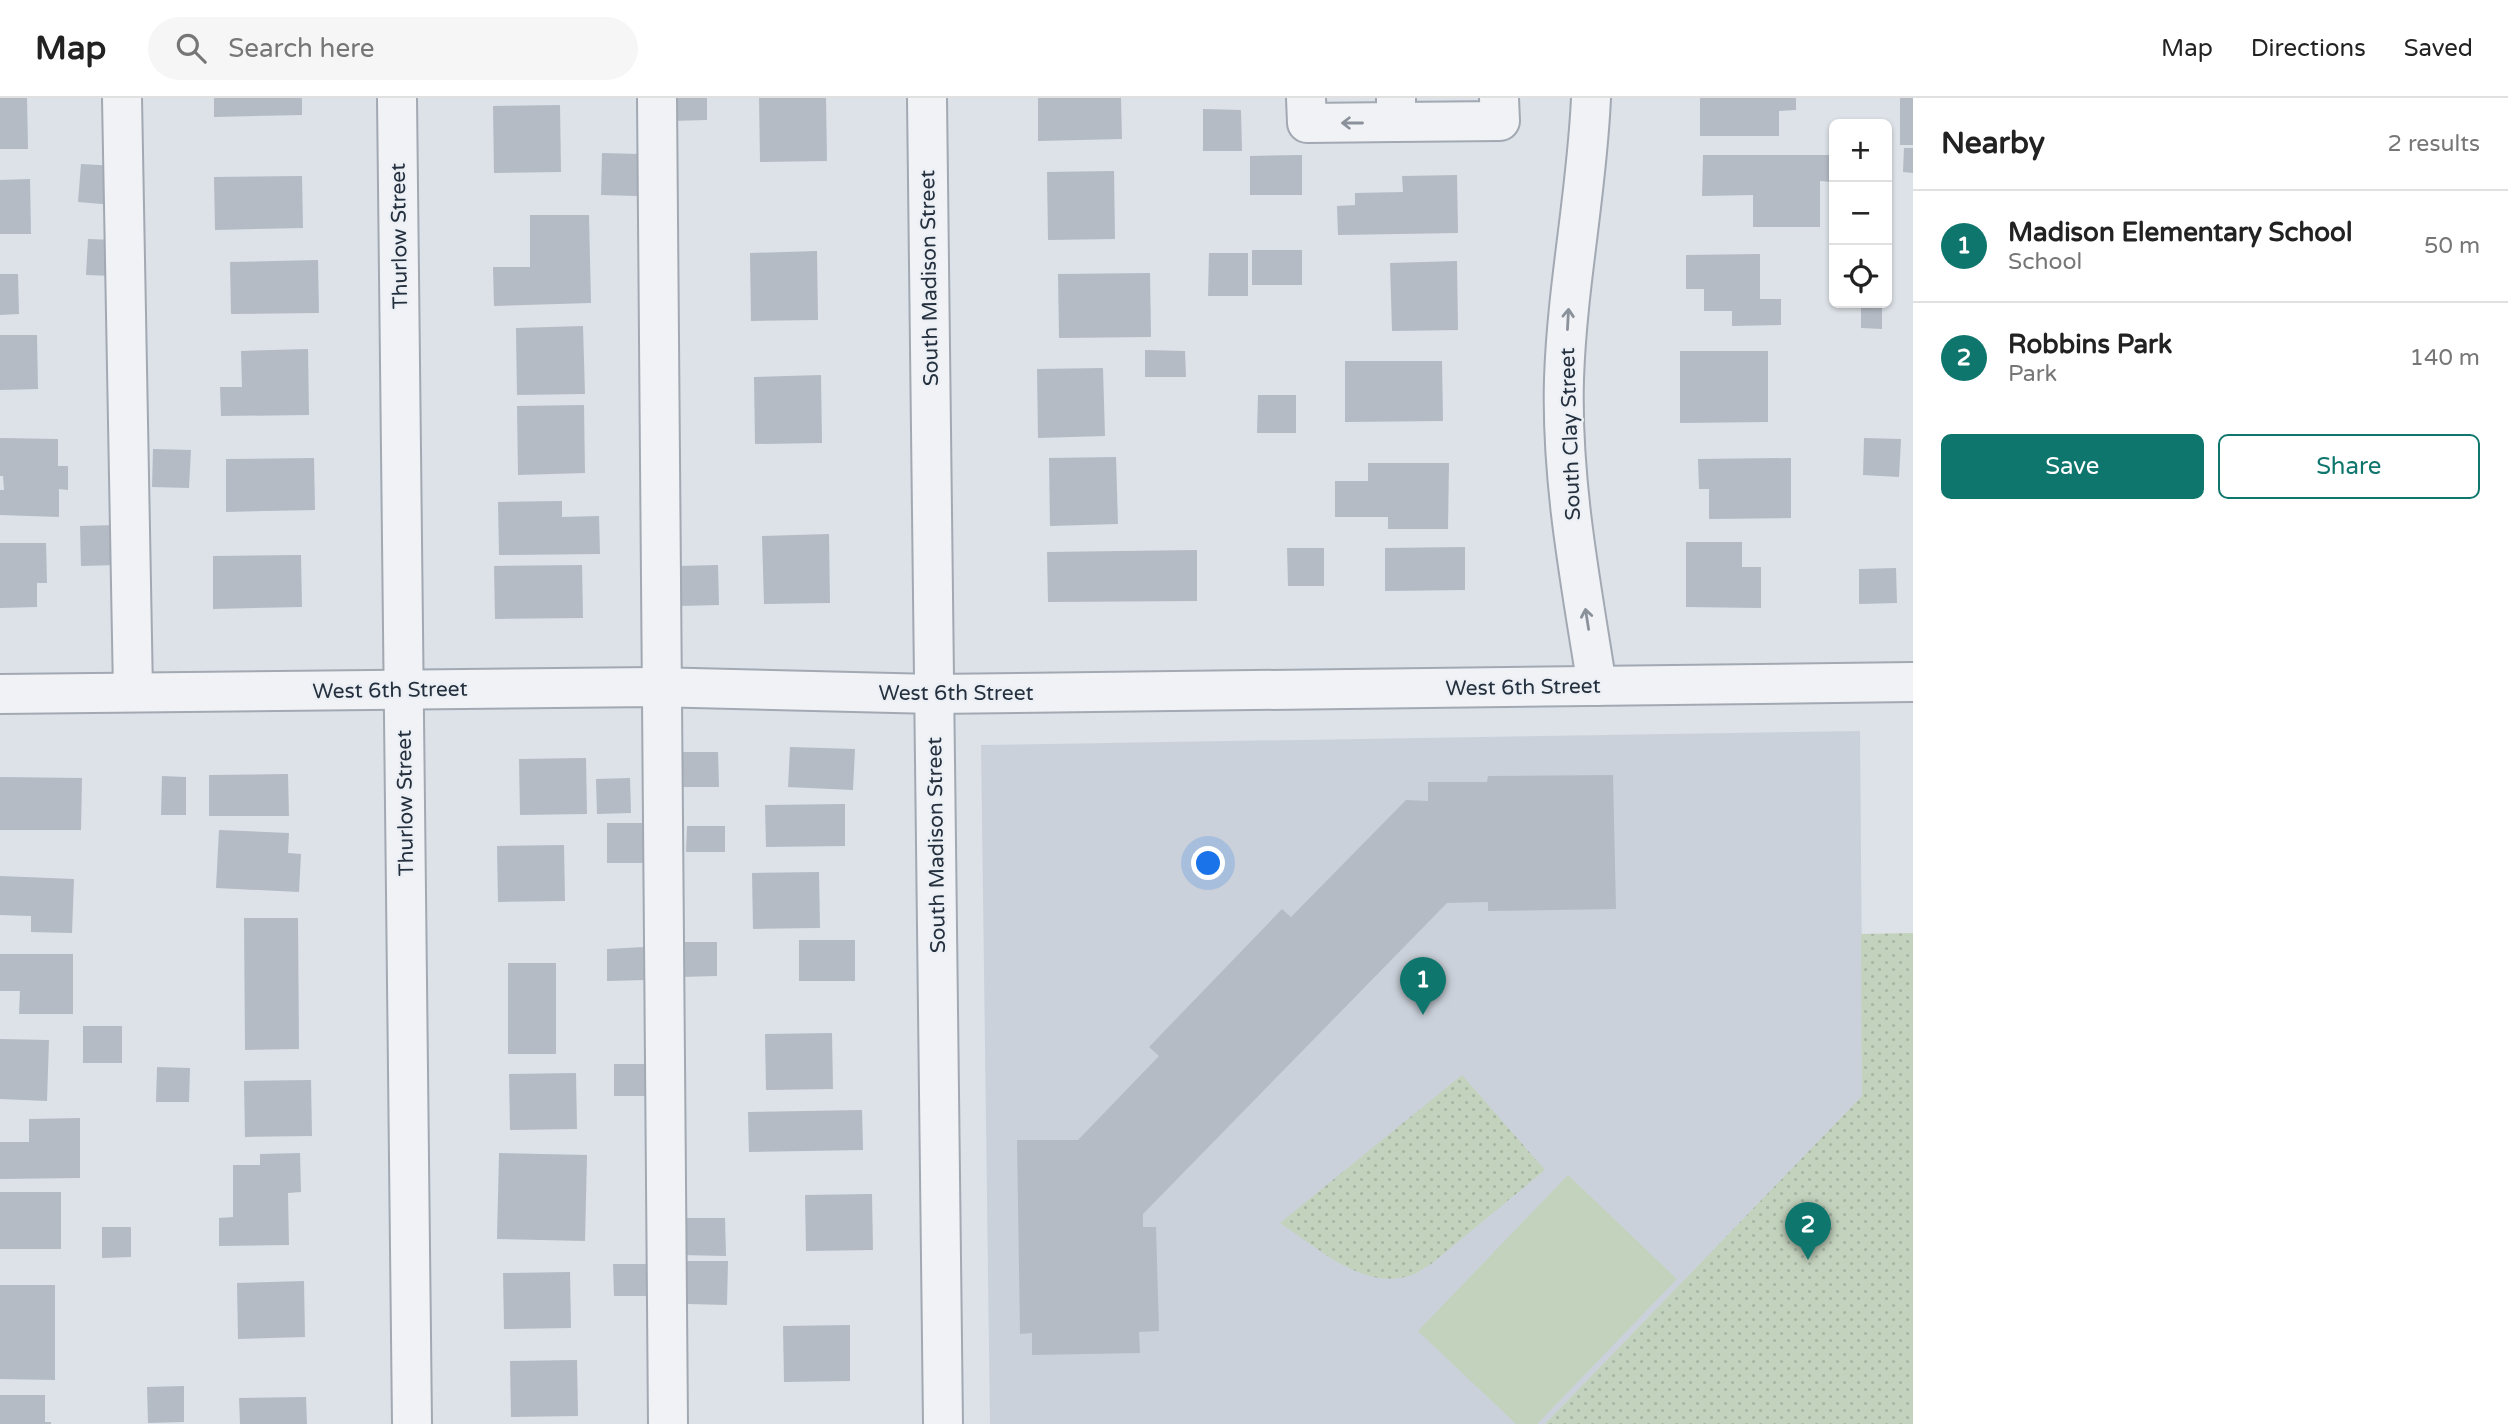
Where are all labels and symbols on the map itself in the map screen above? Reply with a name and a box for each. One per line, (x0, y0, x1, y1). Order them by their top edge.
one-way arrow (1341, 116, 1364, 129)
street label: Thurlow Street (386, 163, 413, 309)
street label: South Madison Street (915, 170, 944, 386)
one-way arrow (1562, 308, 1575, 331)
street label: South Clay Street (1555, 347, 1586, 521)
one-way arrow (1580, 608, 1593, 630)
street label: West 6th Street (1445, 674, 1601, 701)
street label: West 6th Street (312, 677, 468, 704)
street label: West 6th Street (878, 681, 1034, 706)
street label: Thurlow Street (392, 730, 419, 876)
street label: South Madison Street (922, 737, 951, 953)
your location (1191, 846, 1225, 880)
pin: 1 (1400, 957, 1446, 1015)
pin: 2 (1785, 1202, 1831, 1260)

